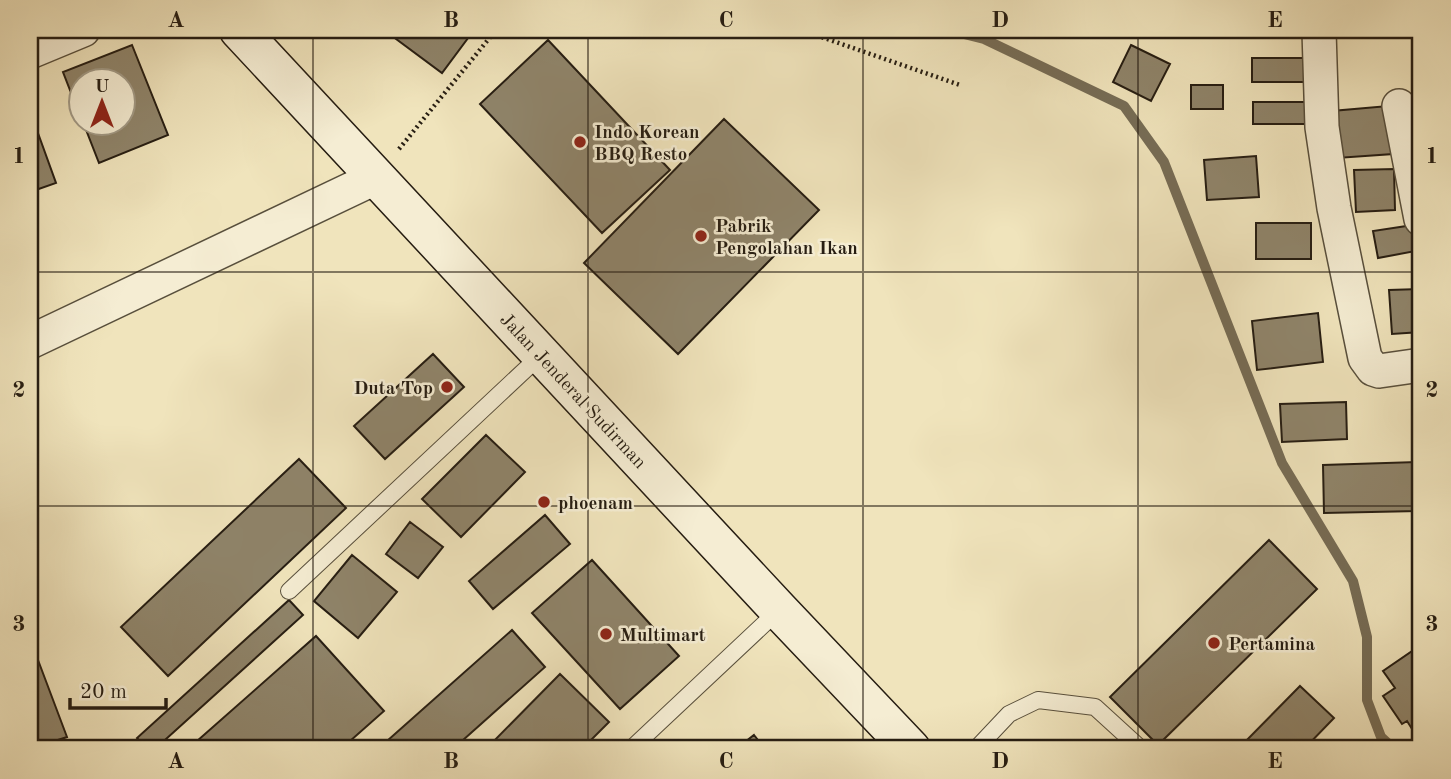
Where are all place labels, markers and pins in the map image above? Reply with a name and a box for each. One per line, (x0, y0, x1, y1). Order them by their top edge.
place label: Indo Korean BBQ Resto (594, 124, 700, 165)
marker: Indo Korean BBQ Resto (572, 134, 588, 150)
place label: Pabrik Pengolahan Ikan (715, 218, 858, 259)
marker: Pabrik Pengolahan Ikan (693, 228, 709, 244)
marker: Duta Top (439, 379, 455, 395)
place label: Duta Top (353, 380, 433, 399)
marker: phoenam (536, 494, 552, 510)
place label: phoenam (558, 495, 633, 514)
marker: Multimart (598, 626, 614, 642)
place label: Multimart (620, 627, 706, 646)
marker: Pertamina (1206, 635, 1222, 651)
place label: Pertamina (1228, 636, 1316, 655)

